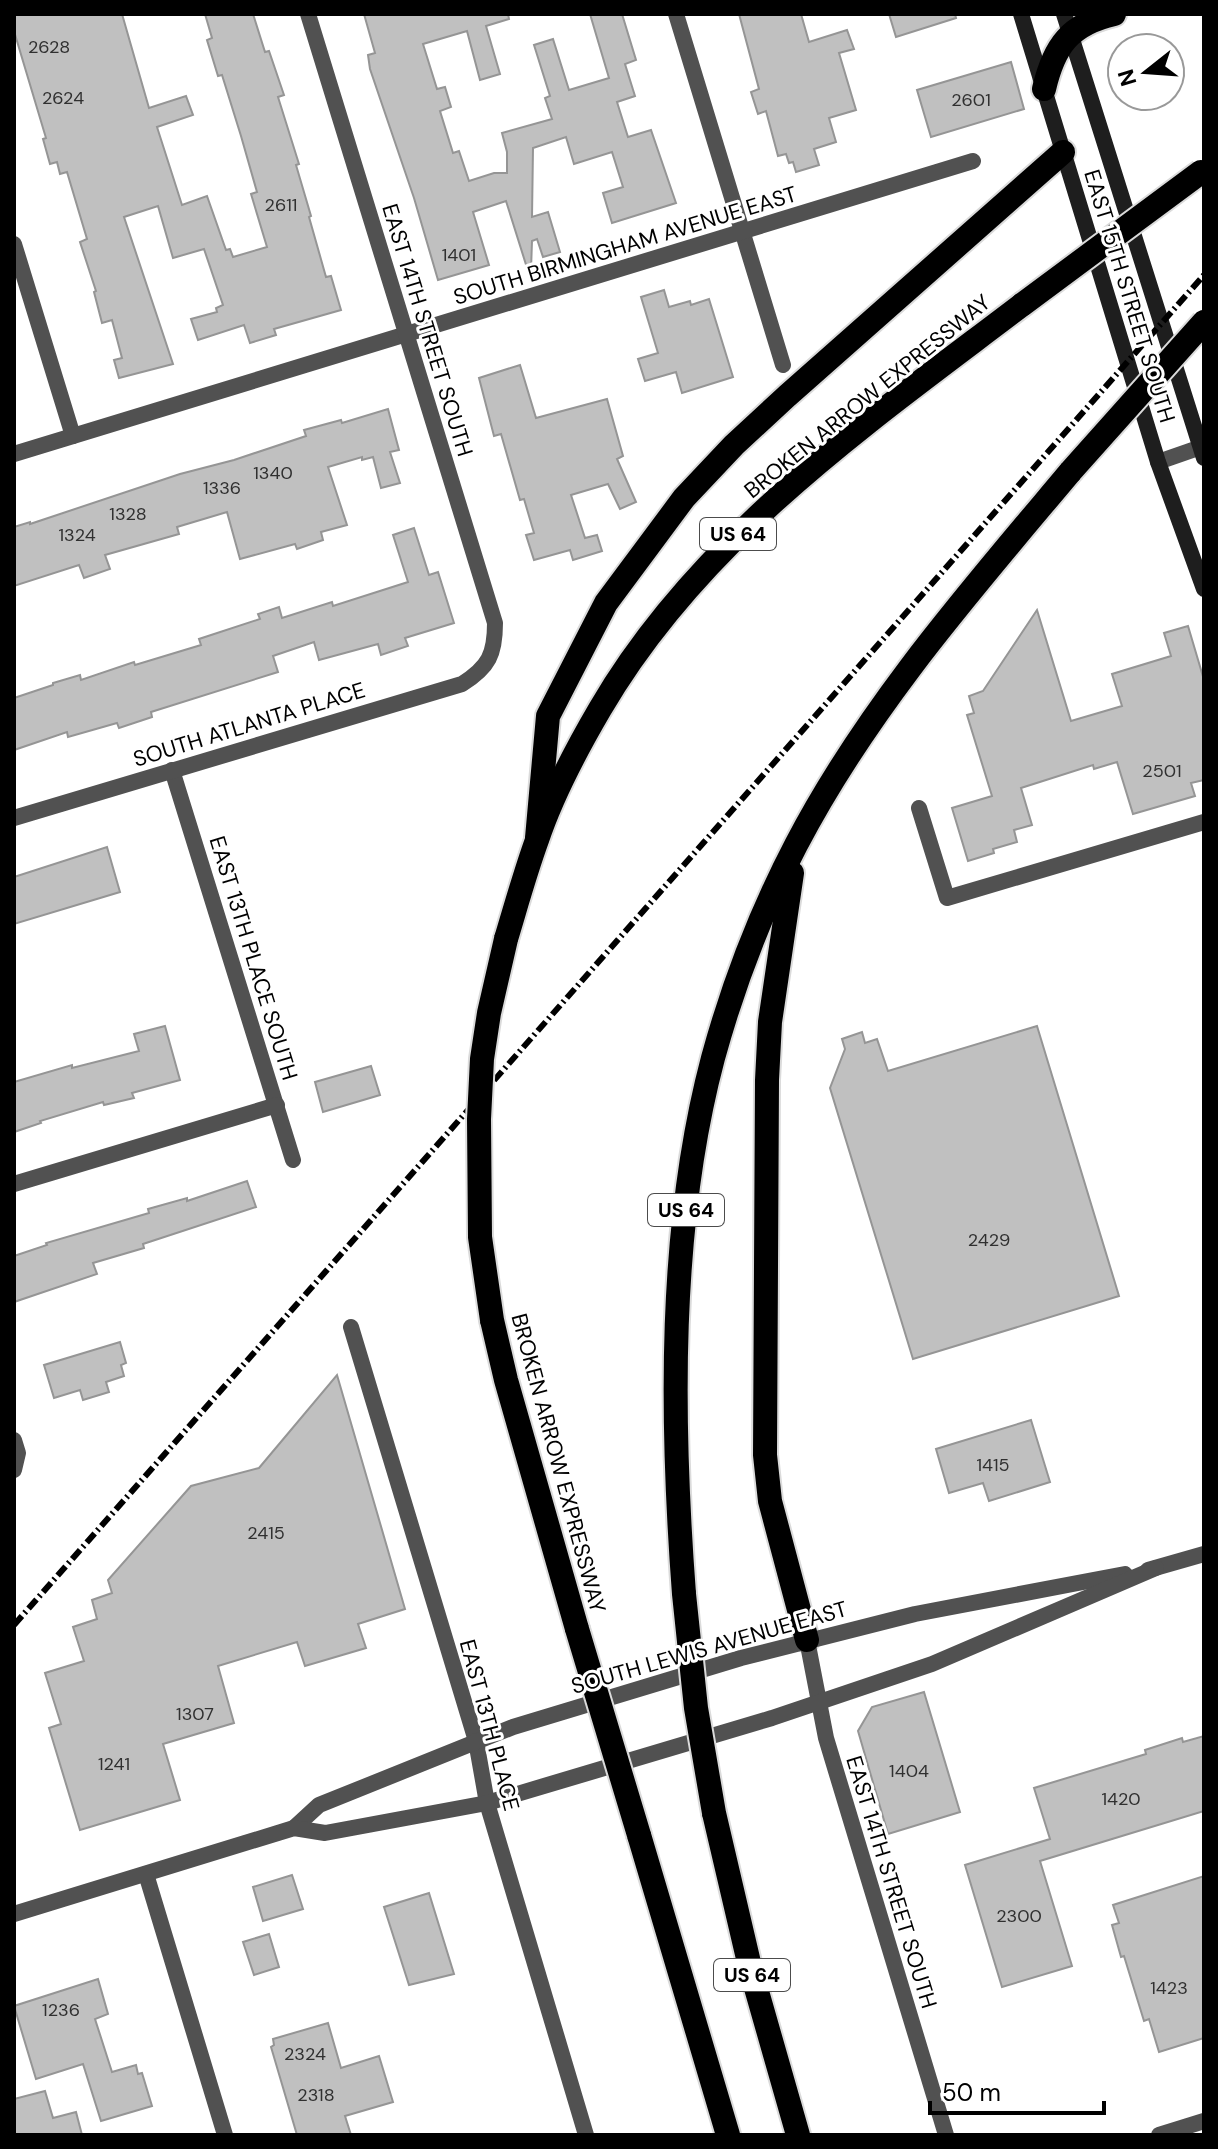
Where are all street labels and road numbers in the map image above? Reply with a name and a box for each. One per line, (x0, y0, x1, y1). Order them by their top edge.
street label: EAST 15TH STREET SOUTH (1077, 166, 1182, 426)
street label: SOUTH BIRMINGHAM AVENUE EAST (450, 179, 800, 312)
street label: EAST 14TH STREET SOUTH (375, 200, 480, 460)
street label: BROKEN ARROW EXPRESSWAY (738, 288, 997, 505)
road number: US 64 (700, 518, 776, 550)
street label: SOUTH ATLANTA PLACE (130, 675, 369, 774)
street label: EAST 13TH PLACE SOUTH (203, 833, 304, 1084)
road number: US 64 (648, 1194, 724, 1226)
street label: BROKEN ARROW EXPRESSWAY (505, 1310, 613, 1616)
street label: SOUTH LEWIS AVENUE EAST (568, 1594, 850, 1701)
street label: EAST 13TH PLACE (453, 1636, 526, 1814)
street label: EAST 14TH STREET SOUTH (839, 1752, 944, 2012)
road number: US 64 (714, 1959, 790, 1991)

